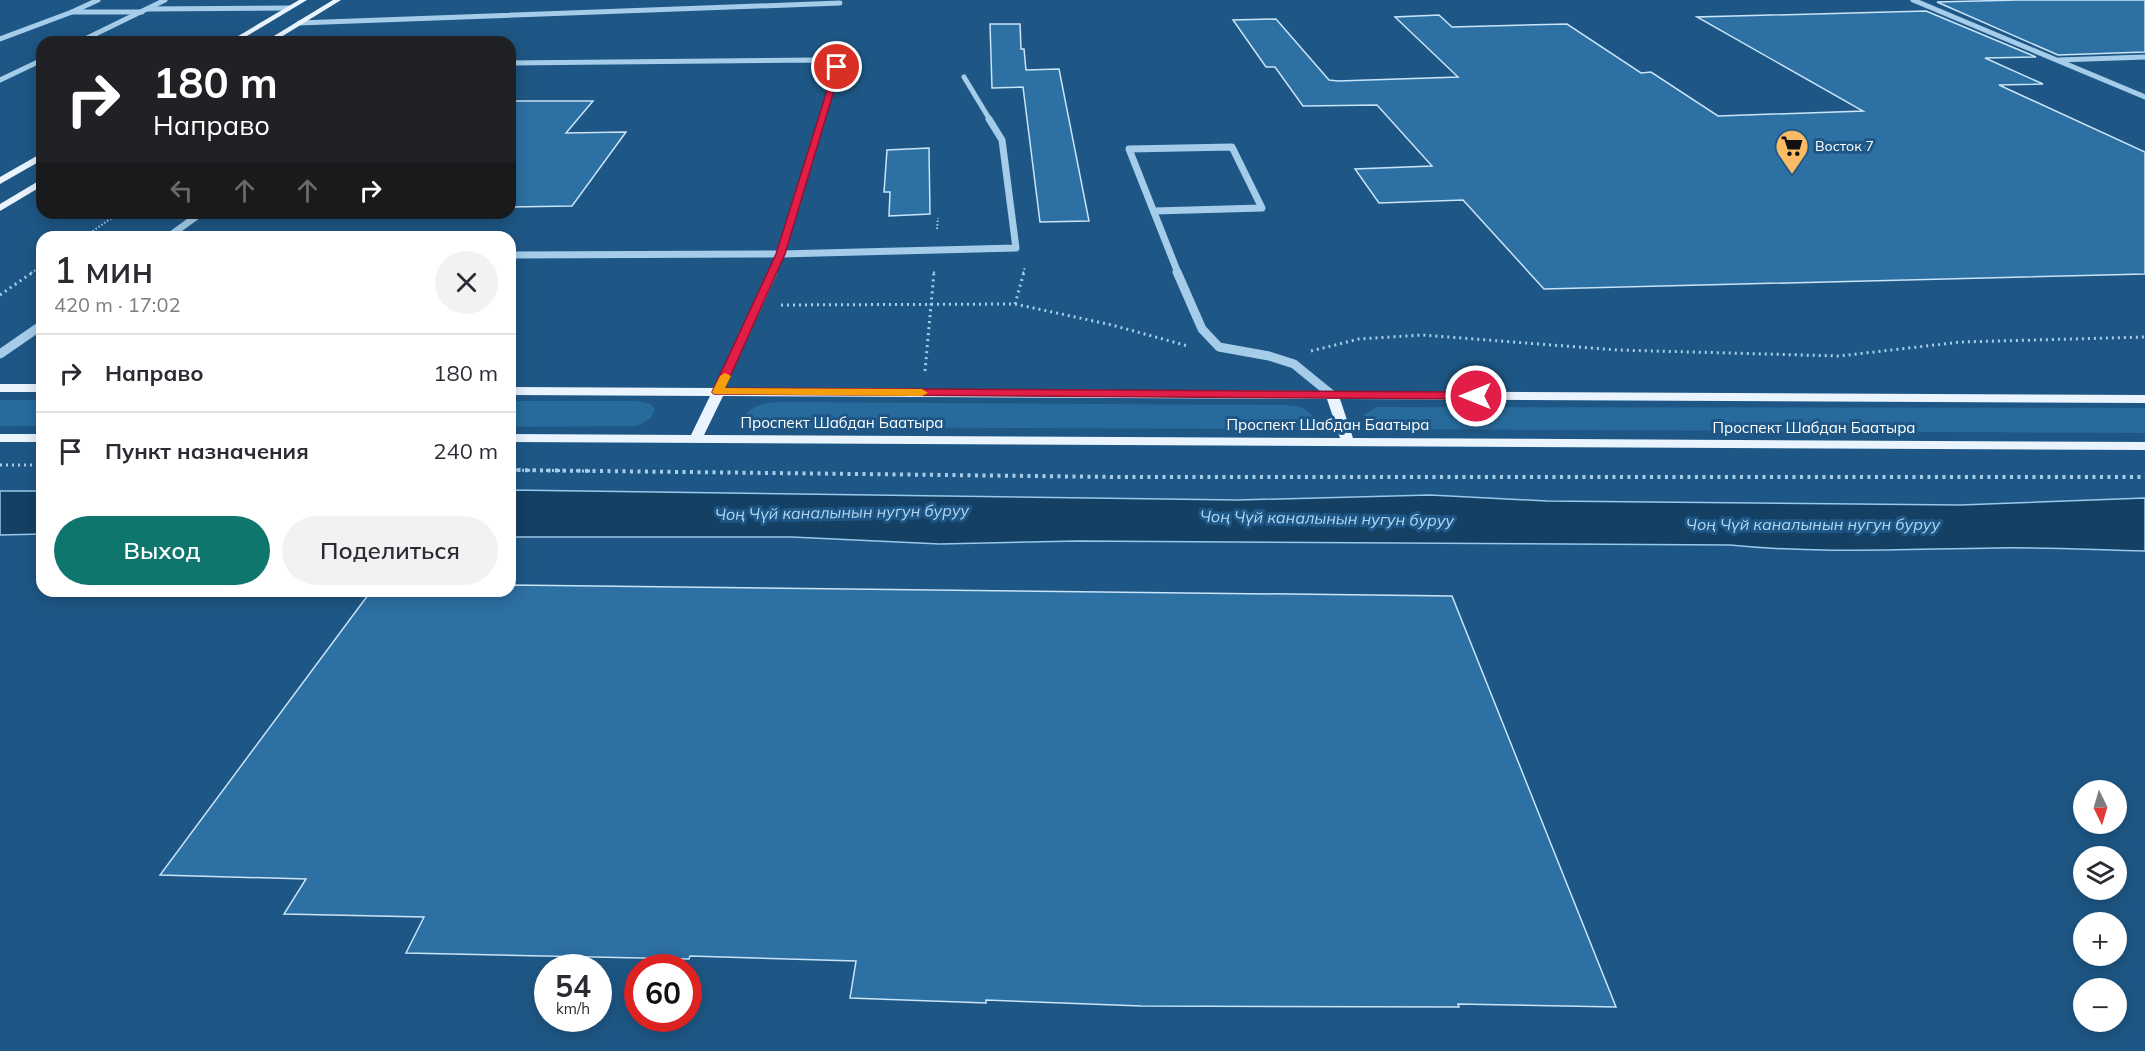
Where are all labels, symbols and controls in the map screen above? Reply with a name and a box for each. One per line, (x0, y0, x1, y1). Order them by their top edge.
pin (811, 41, 862, 92)
icon: arrive (820, 50, 853, 83)
text: 180 m (153, 56, 278, 109)
icon: right (54, 60, 132, 138)
text: Направо (153, 108, 270, 142)
supermarket icon: Восток 7 (1774, 128, 1810, 175)
place label: Восток 7 (1815, 137, 1874, 155)
icon: left (165, 174, 198, 207)
icon: ahead (228, 174, 261, 207)
icon: ahead (291, 174, 324, 207)
icon: right (354, 174, 387, 207)
text: 1 мин (54, 247, 153, 292)
button: close (435, 251, 498, 314)
text: 420 m · 17:02 (54, 292, 180, 317)
icon: right (54, 357, 87, 390)
text: Направо (105, 359, 203, 387)
text: 180 m (433, 359, 498, 387)
position arrow (1444, 364, 1508, 428)
street label: Проспект Шабдан Баатыра (741, 413, 943, 432)
street label: Проспект Шабдан Баатыра (1227, 415, 1429, 434)
street label: Проспект Шабдан Баатыра (1713, 418, 1915, 437)
icon: arrive (54, 435, 87, 468)
text: Пункт назначения (105, 437, 309, 465)
text: 240 m (433, 437, 498, 465)
water label: Чоң Чүй каналынын нугун буруу (715, 500, 971, 524)
water label: Чоң Чүй каналынын нугун буруу (1200, 506, 1456, 530)
water label: Чоң Чүй каналынын нугун буруу (1686, 514, 1941, 534)
button: Выход (54, 516, 270, 585)
button: Поделиться (282, 516, 498, 585)
north arrow (2073, 780, 2127, 834)
map controls (2073, 780, 2127, 1032)
button: layers (2073, 846, 2127, 900)
button: + (2073, 912, 2127, 966)
speed limit sign: 60 (624, 954, 702, 1032)
text: 54 (555, 967, 591, 1005)
button: − (2073, 978, 2127, 1032)
text: km/h (556, 999, 590, 1018)

